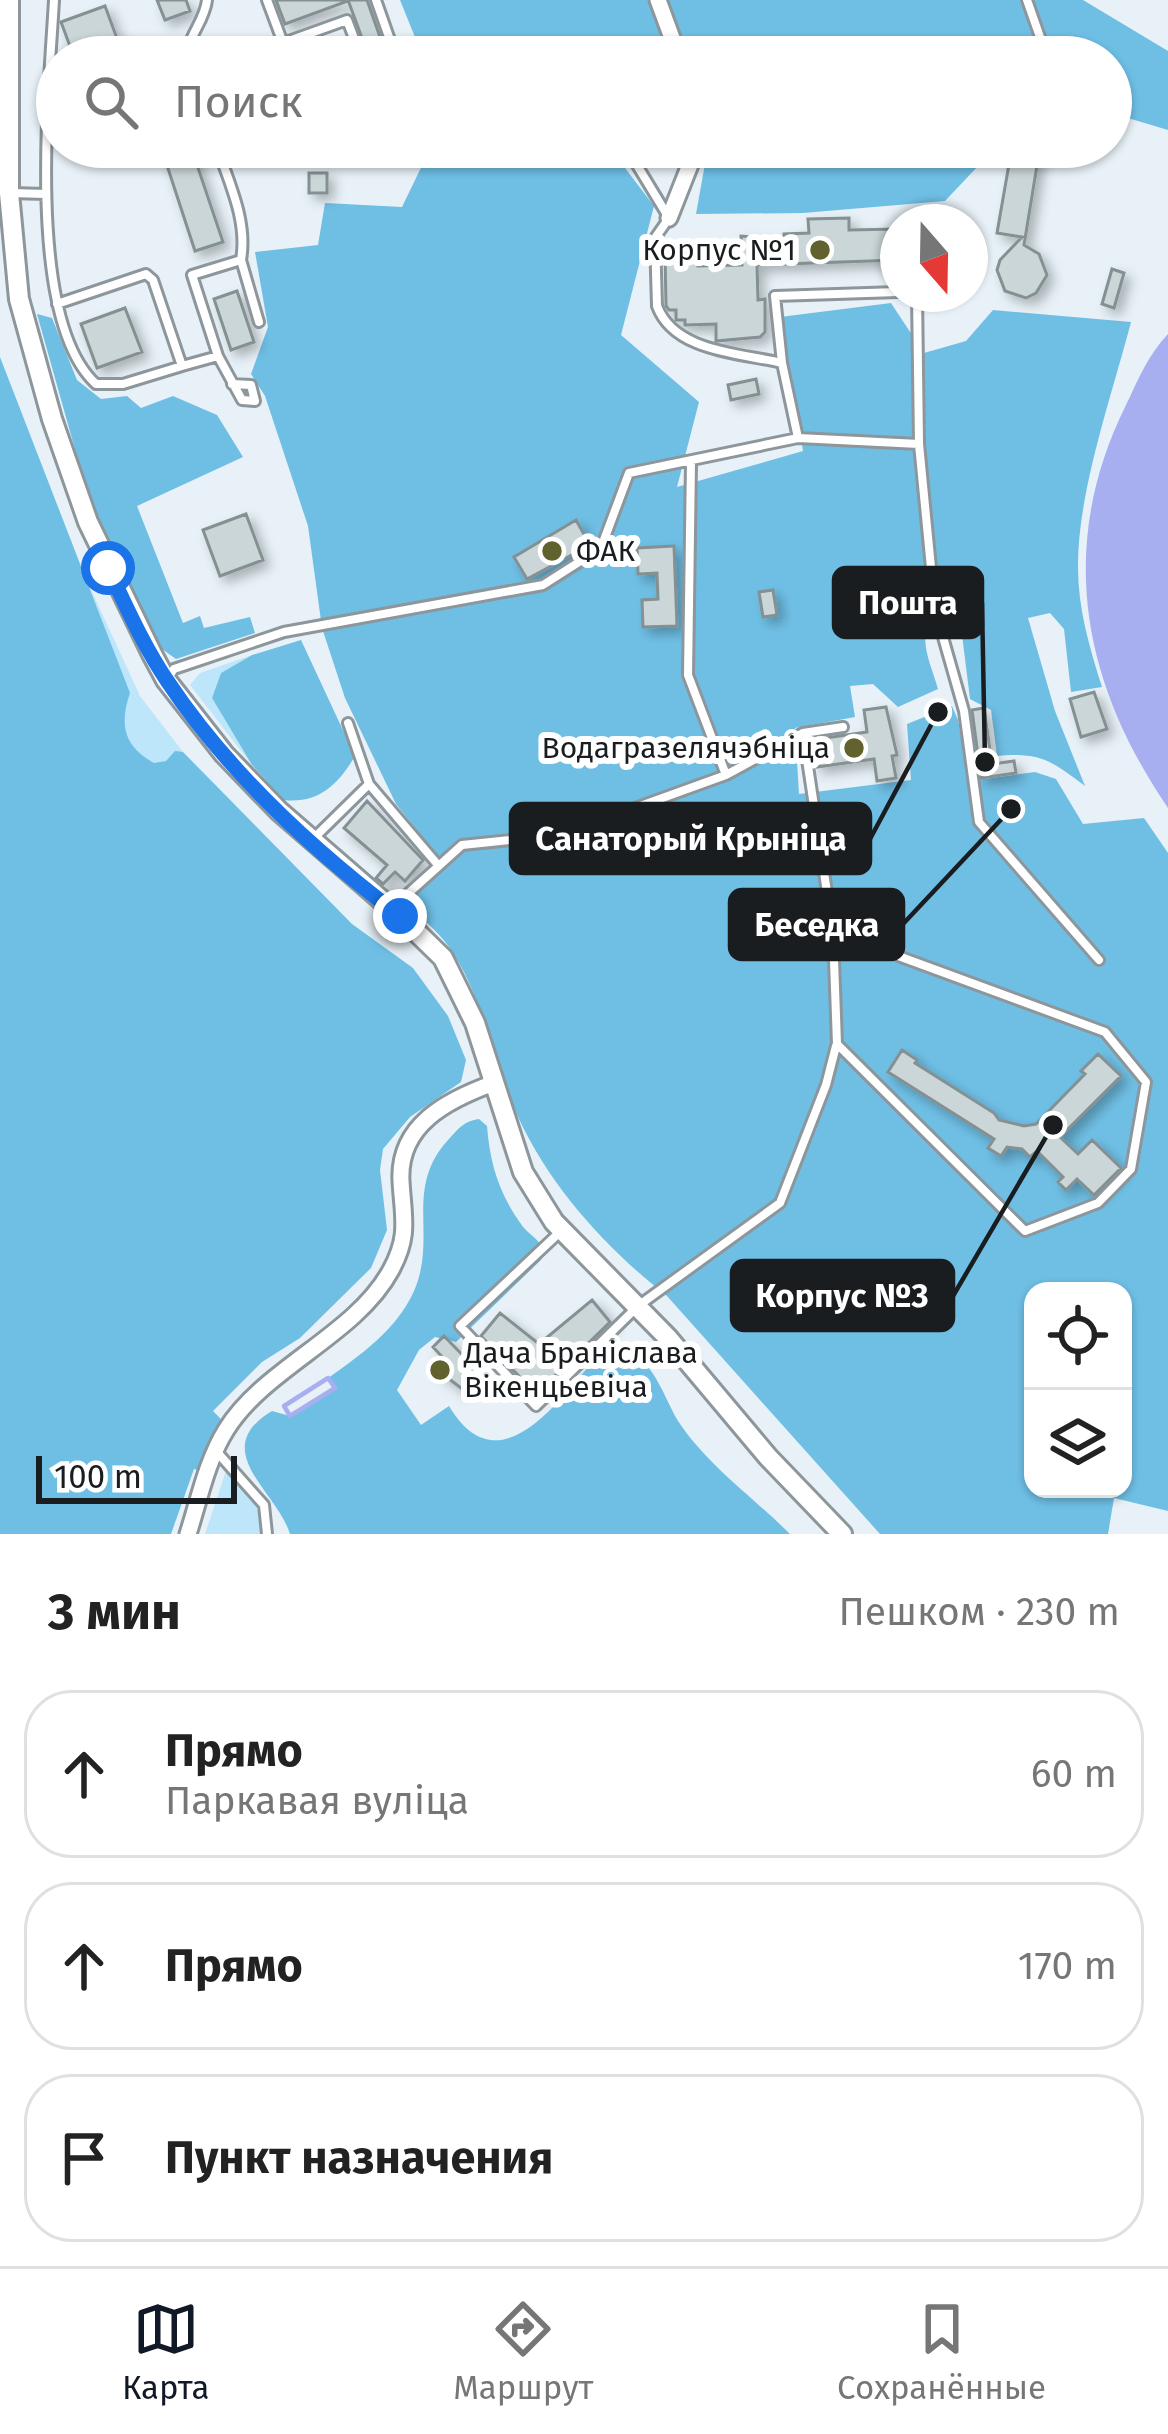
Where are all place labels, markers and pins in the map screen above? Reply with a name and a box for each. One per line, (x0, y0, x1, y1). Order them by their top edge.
place label: Корпус №1 (642, 232, 796, 268)
marker: Корпус №1 (807, 237, 833, 263)
place label: ФАК (576, 533, 635, 569)
marker: ФАК (539, 538, 565, 564)
callout: Пошта (834, 568, 982, 637)
place label: Водагразелячэбніца (541, 730, 830, 766)
marker: Водагразелячэбніца (841, 735, 867, 761)
callout: Санаторый Крыніца (511, 804, 870, 873)
callout: Беседка (730, 890, 903, 959)
callout: Корпус №3 (732, 1261, 953, 1330)
place label: Дача Браніслава Вікенцьевіча (463, 1335, 698, 1405)
marker: Дача Браніслава Вікенцьевіча (427, 1357, 453, 1383)

